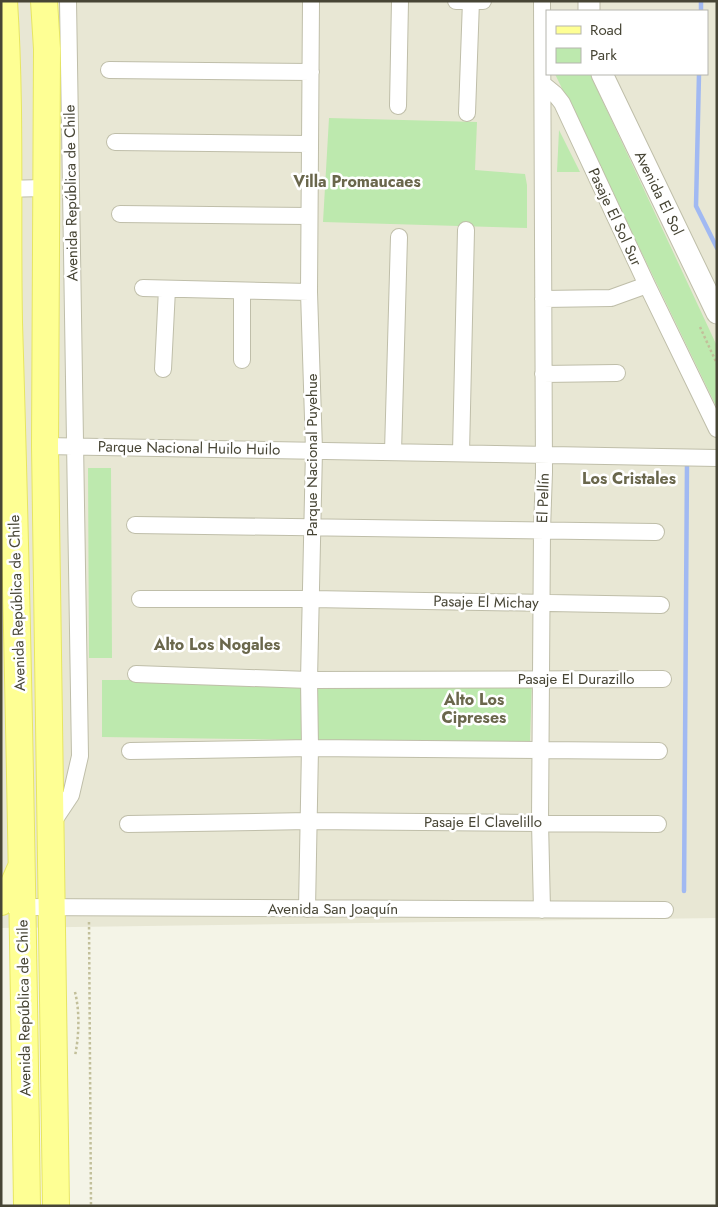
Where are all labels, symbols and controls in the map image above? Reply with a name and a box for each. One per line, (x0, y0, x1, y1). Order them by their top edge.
legend (546, 10, 708, 75)
text: Road (590, 19, 622, 41)
text: Park (590, 44, 617, 66)
street label: Avenida República de Chile (58, 104, 84, 281)
street label: Avenida El Sol (629, 147, 689, 239)
street label: Pasaje El Sol Sur (583, 164, 648, 270)
district label: Villa Promaucaes (292, 170, 421, 193)
street label: Parque Nacional Puyehue (301, 373, 323, 537)
street label: Parque Nacional Huilo Huilo (98, 435, 280, 461)
district label: Los Cristales (582, 467, 676, 490)
street label: El Pellín (531, 472, 555, 524)
street label: Avenida República de Chile (3, 514, 31, 692)
street label: Pasaje El Michay (433, 590, 539, 614)
district label: Alto Los Nogales (153, 633, 280, 656)
street label: Pasaje El Durazillo (518, 668, 634, 690)
district label: Alto Los Cipreses (442, 688, 506, 729)
street label: Pasaje El Clavelillo (424, 811, 542, 833)
street label: Avenida San Joaquín (268, 898, 398, 920)
street label: Avenida República de Chile (11, 919, 37, 1096)

